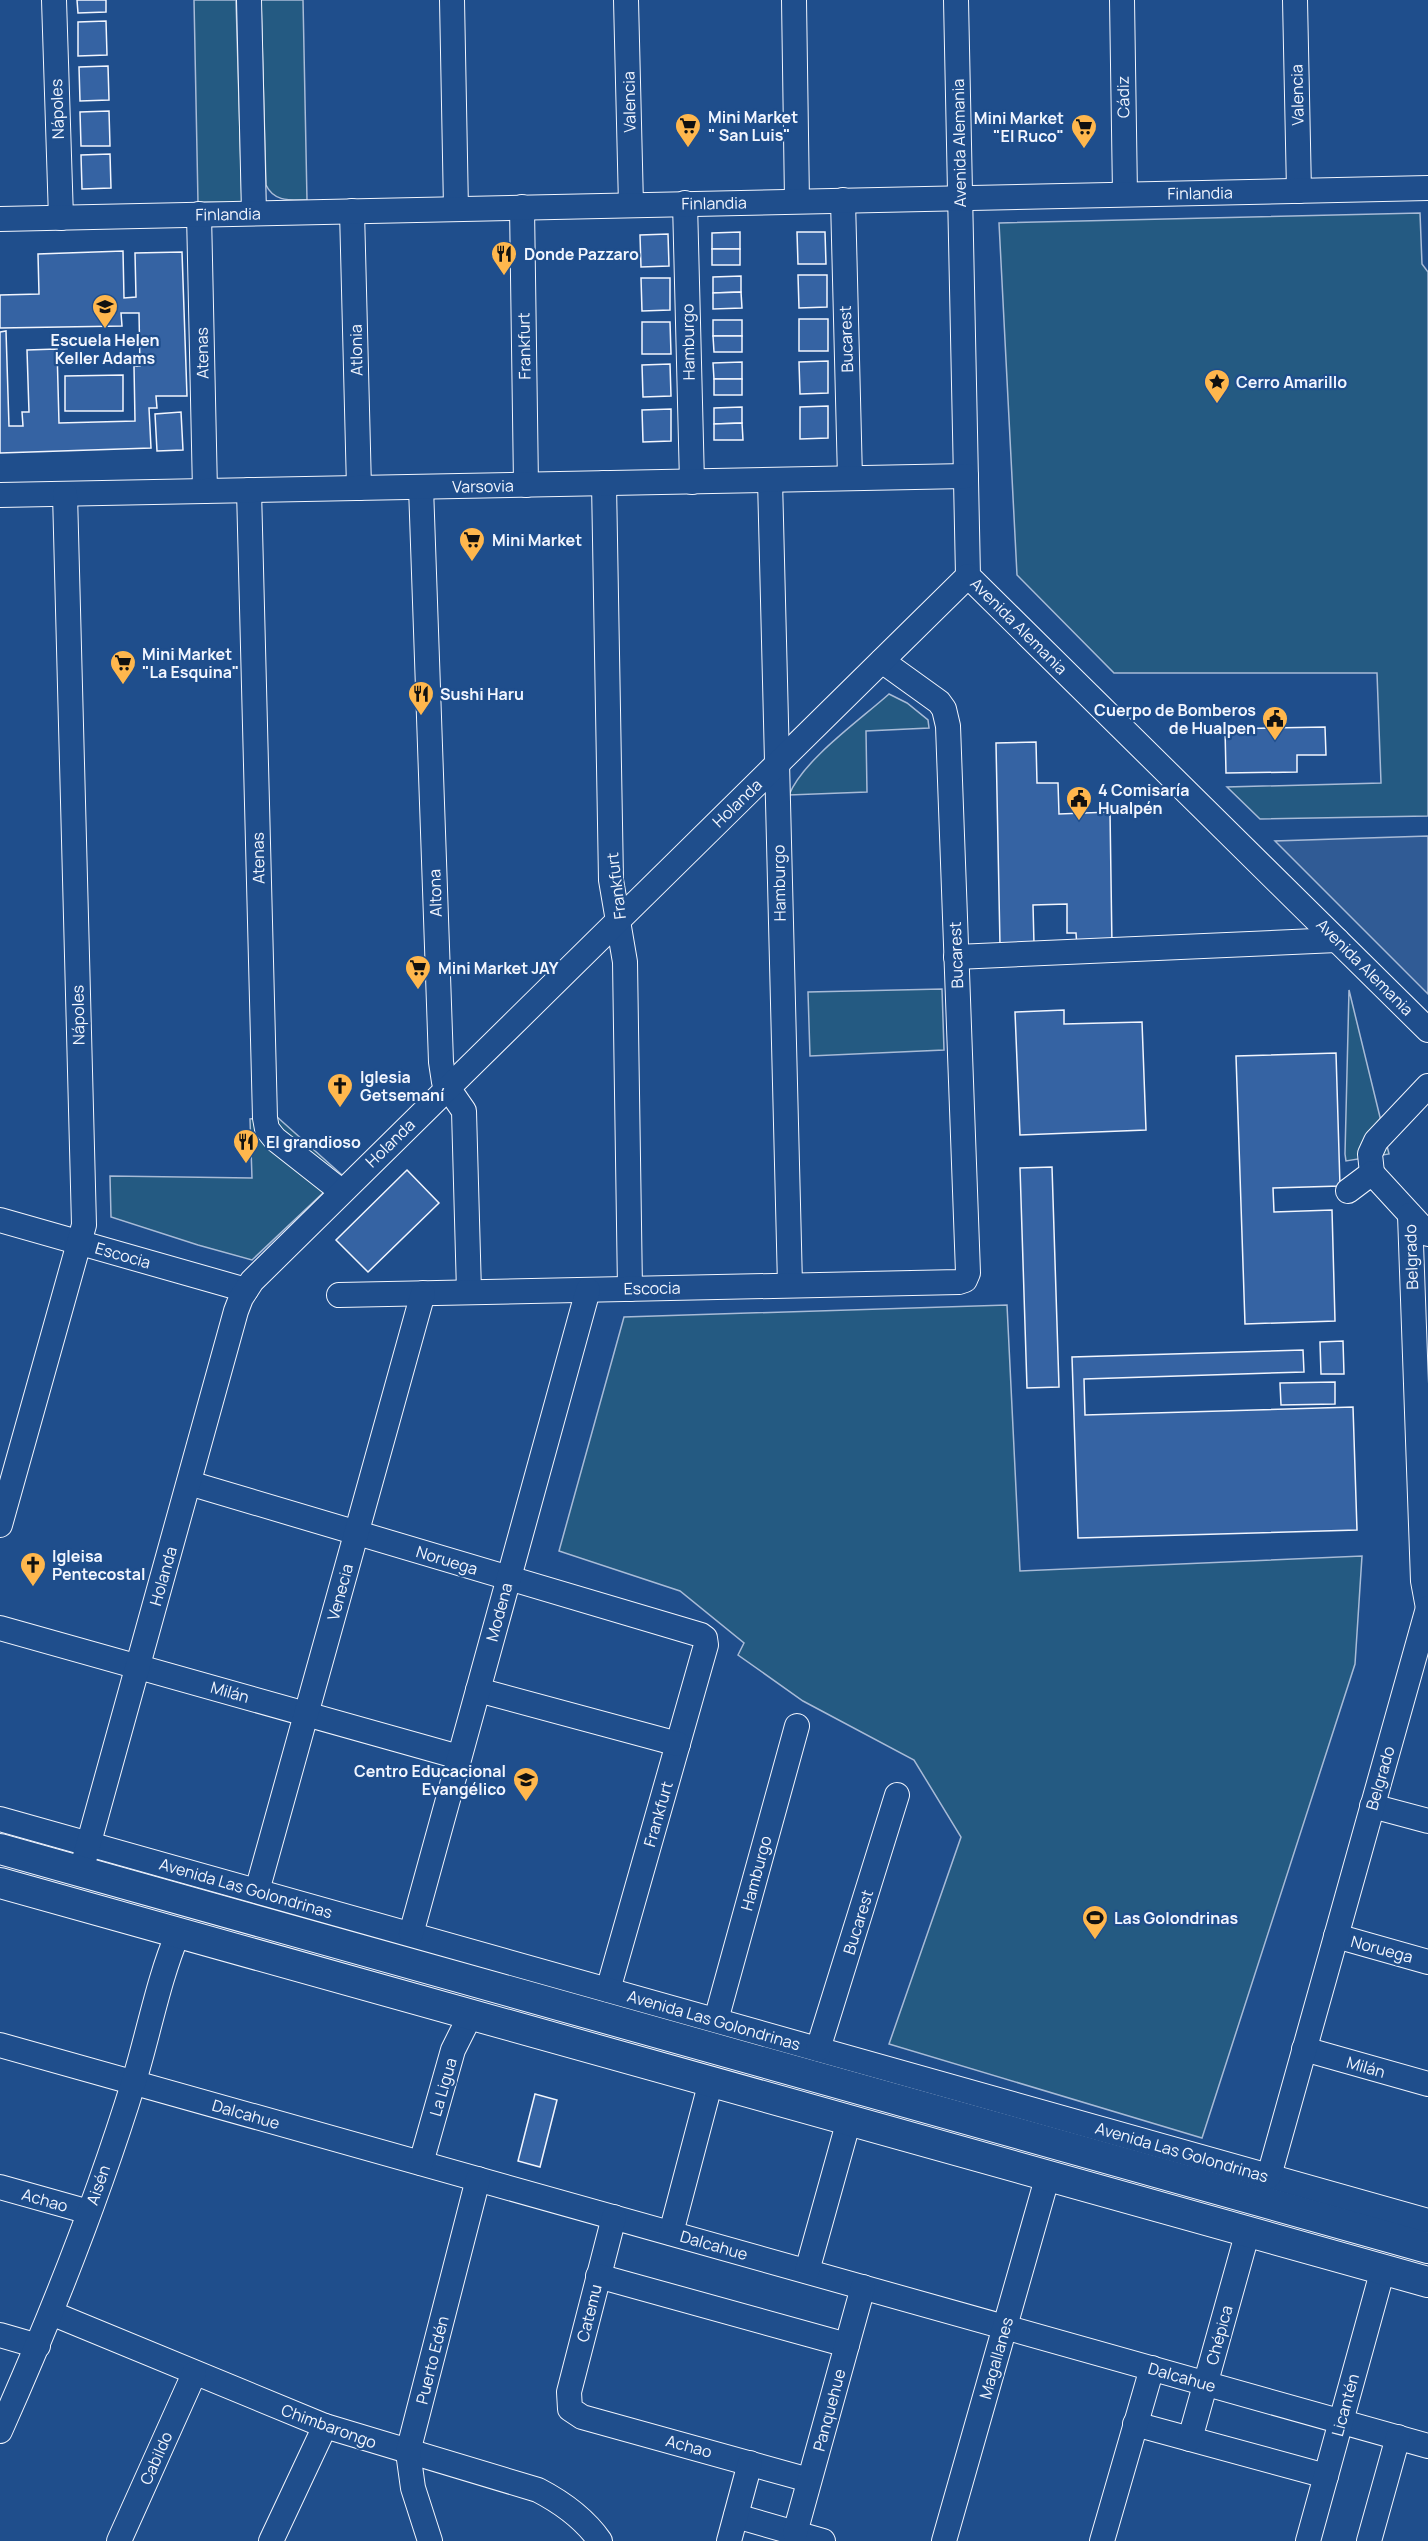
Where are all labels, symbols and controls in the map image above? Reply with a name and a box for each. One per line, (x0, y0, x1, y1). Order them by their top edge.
street label: Valencia (1285, 64, 1309, 126)
street label: Valencia (617, 71, 641, 133)
street label: Cádiz (1112, 76, 1134, 118)
street label: Avenida Alemania (947, 78, 971, 208)
street label: Nápoles (45, 79, 69, 139)
place label: Mini Market " San Luis" (708, 106, 798, 146)
place label: Mini Market "El Ruco" (974, 107, 1064, 147)
supermarket icon: Mini Market " San Luis" (673, 111, 703, 149)
supermarket icon: Mini Market "El Ruco" (1069, 112, 1099, 150)
street label: Finlandia (1167, 181, 1233, 205)
street label: Finlandia (681, 191, 747, 215)
street label: Finlandia (195, 202, 261, 226)
restaurant icon: Donde Pazzaro (489, 239, 519, 277)
place label: Donde Pazzaro (524, 243, 639, 265)
school or university icon: Escuela Helen Keller Adams (90, 292, 120, 330)
street label: Hamburgo (676, 303, 700, 381)
street label: Bucarest (834, 305, 858, 373)
street label: Frankfurt (512, 312, 536, 380)
street label: Atlonia (345, 324, 367, 376)
street label: Atenas (191, 327, 213, 379)
place label: Escuela Helen Keller Adams (51, 329, 159, 369)
place icon: Cerro Amarillo (1202, 367, 1232, 405)
place label: Cerro Amarillo (1236, 371, 1347, 393)
street label: Varsovia (452, 474, 514, 498)
supermarket icon: Mini Market (457, 525, 487, 563)
place label: Mini Market (492, 529, 582, 551)
street label: Avenida Alemania (966, 573, 1072, 679)
place label: Mini Market "La Esquina" (142, 643, 239, 683)
supermarket icon: Mini Market "La Esquina" (108, 648, 138, 686)
restaurant icon: Sushi Haru (406, 679, 436, 717)
place label: Sushi Haru (440, 683, 524, 705)
place label: Cuerpo de Bomberos de Hualpen (1094, 699, 1256, 739)
public building icon: Cuerpo de Bomberos de Hualpen (1260, 704, 1290, 742)
street label: Holanda (707, 774, 767, 832)
place label: 4 Comisaría Hualpén (1098, 779, 1189, 819)
public building icon: 4 Comisaría Hualpén (1064, 784, 1094, 822)
street label: Atenas (247, 832, 269, 884)
street label: Hamburgo (767, 844, 791, 922)
street label: Frankfurt (601, 851, 631, 921)
street label: Altona (423, 869, 447, 917)
street label: Avenida Alemania (1312, 914, 1418, 1020)
street label: Bucarest (944, 921, 968, 989)
supermarket icon: Mini Market JAY (403, 953, 433, 991)
place label: Mini Market JAY (438, 957, 559, 979)
street label: Nápoles (66, 985, 90, 1045)
place label: Iglesia Getsemaní (360, 1066, 445, 1106)
church icon: Iglesia Getsemaní (325, 1071, 355, 1109)
street label: Holanda (360, 1114, 420, 1172)
restaurant icon: El grandioso (231, 1127, 261, 1165)
place label: El grandioso (266, 1131, 361, 1153)
street label: Belgrado (1399, 1224, 1423, 1290)
street label: Escocia (93, 1237, 153, 1273)
street label: Escocia (623, 1277, 681, 1299)
street label: Noruega (413, 1540, 481, 1580)
street label: Holanda (144, 1544, 182, 1608)
place label: Igleisa Pentecostal (52, 1545, 146, 1585)
church icon: Igleisa Pentecostal (18, 1550, 48, 1588)
street label: Venecia (322, 1561, 358, 1623)
street label: Modena (481, 1580, 517, 1644)
street label: Milán (208, 1676, 252, 1708)
street label: Belgrado (1360, 1743, 1400, 1813)
place label: Centro Educacional Evangélico (354, 1760, 506, 1800)
school or university icon: Centro Educacional Evangélico (511, 1765, 541, 1803)
street label: Frankfurt (638, 1779, 678, 1849)
street label: Hamburgo (735, 1833, 777, 1913)
street label: Avenida Las Golondrinas (157, 1853, 335, 1923)
street label: Bucarest (838, 1887, 878, 1957)
sports icon: Las Golondrinas (1080, 1903, 1110, 1941)
place label: Las Golondrinas (1114, 1907, 1238, 1929)
street label: Noruega (1349, 1930, 1415, 1968)
street label: Avenida Las Golondrinas (625, 1985, 803, 2055)
street label: Milán (1344, 2051, 1388, 2083)
street label: La Ligua (424, 2055, 462, 2119)
street label: Dalcahue (210, 2094, 282, 2134)
street label: Avenida Las Golondrinas (1093, 2117, 1271, 2187)
street label: Aisén (81, 2162, 115, 2208)
street label: Achao (19, 2183, 71, 2217)
street label: Dalcahue (678, 2225, 750, 2265)
street label: Catemu (571, 2282, 607, 2344)
street label: Chépica (1200, 2303, 1238, 2367)
street label: Puerto Edén (410, 2314, 454, 2406)
street label: Magallanes (974, 2314, 1018, 2402)
street label: Dalcahue (1146, 2357, 1218, 2397)
street label: Panquehue (807, 2366, 851, 2454)
street label: Licantén (1326, 2371, 1364, 2439)
street label: Chimbarongo (278, 2399, 380, 2453)
street label: Cabildo (135, 2428, 177, 2488)
street label: Achao (664, 2429, 714, 2463)

